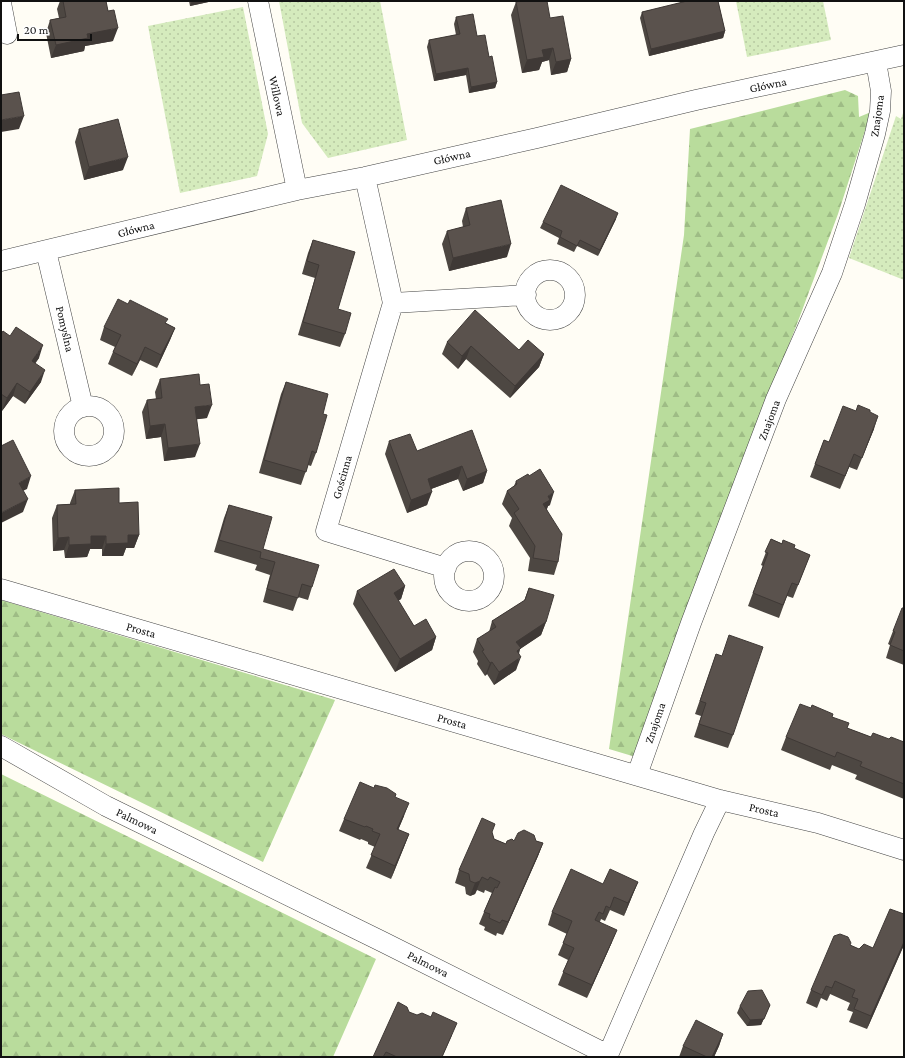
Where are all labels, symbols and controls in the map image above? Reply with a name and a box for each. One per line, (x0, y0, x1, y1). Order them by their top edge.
scale bar (18, 16, 91, 42)
text: 20 m (24, 23, 49, 37)
street label: Główna (748, 74, 788, 96)
street label: Willowa (266, 75, 288, 118)
street label: Znajoma (867, 94, 887, 138)
street label: Główna (432, 146, 472, 168)
street label: Główna (116, 218, 156, 240)
street label: Pomyślna (53, 305, 77, 354)
street label: Znajoma (755, 397, 783, 442)
street label: Gościnna (329, 453, 355, 500)
street label: Prosta (125, 619, 158, 641)
street label: Znajoma (641, 700, 669, 745)
street label: Prosta (436, 710, 469, 732)
street label: Prosta (748, 800, 781, 820)
street label: Palmowa (114, 805, 160, 837)
street label: Palmowa (405, 948, 451, 981)

